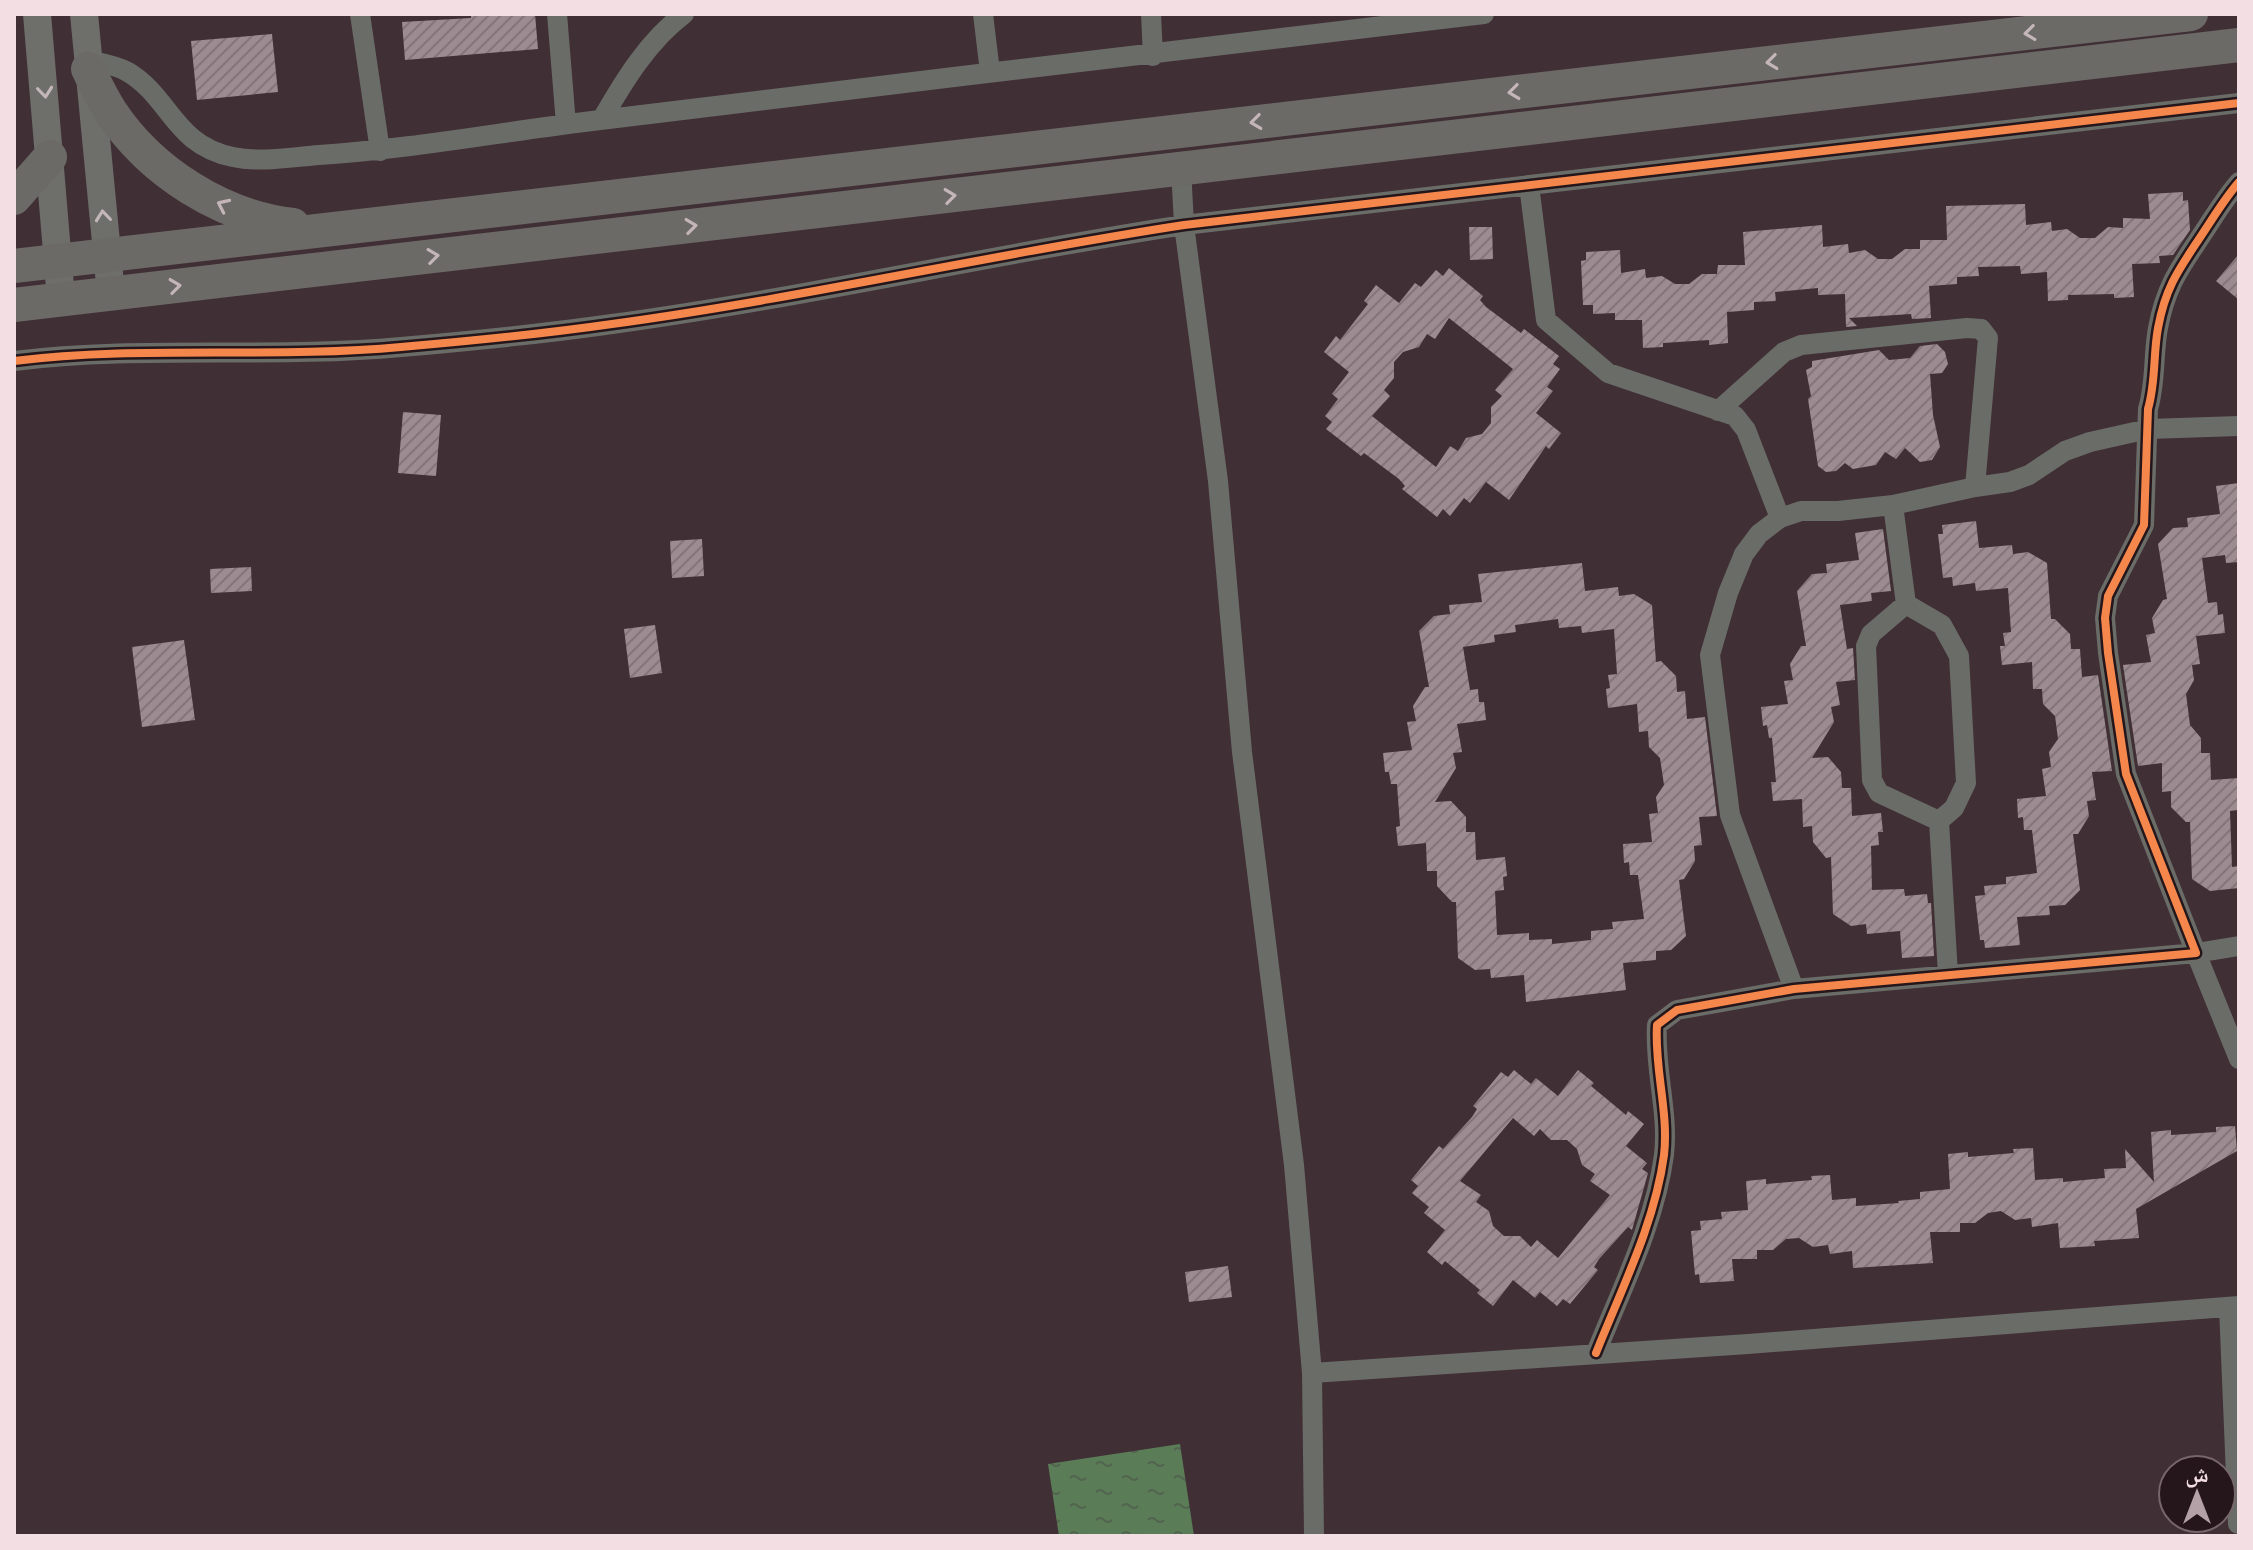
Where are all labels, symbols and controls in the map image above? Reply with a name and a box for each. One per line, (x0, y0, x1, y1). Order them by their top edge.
one-way arrow (2023, 24, 2036, 41)
one-way arrow (1765, 54, 1778, 71)
one-way arrow (1507, 84, 1520, 101)
one-way arrow (36, 86, 53, 99)
one-way arrow (1249, 114, 1262, 131)
one-way arrow (944, 187, 957, 204)
one-way arrow (217, 198, 232, 214)
one-way arrow (94, 209, 111, 222)
one-way arrow (685, 217, 698, 234)
one-way arrow (426, 248, 440, 265)
one-way arrow (168, 278, 182, 295)
north arrow (2157, 1454, 2237, 1534)
text: ش (2185, 1458, 2209, 1488)

